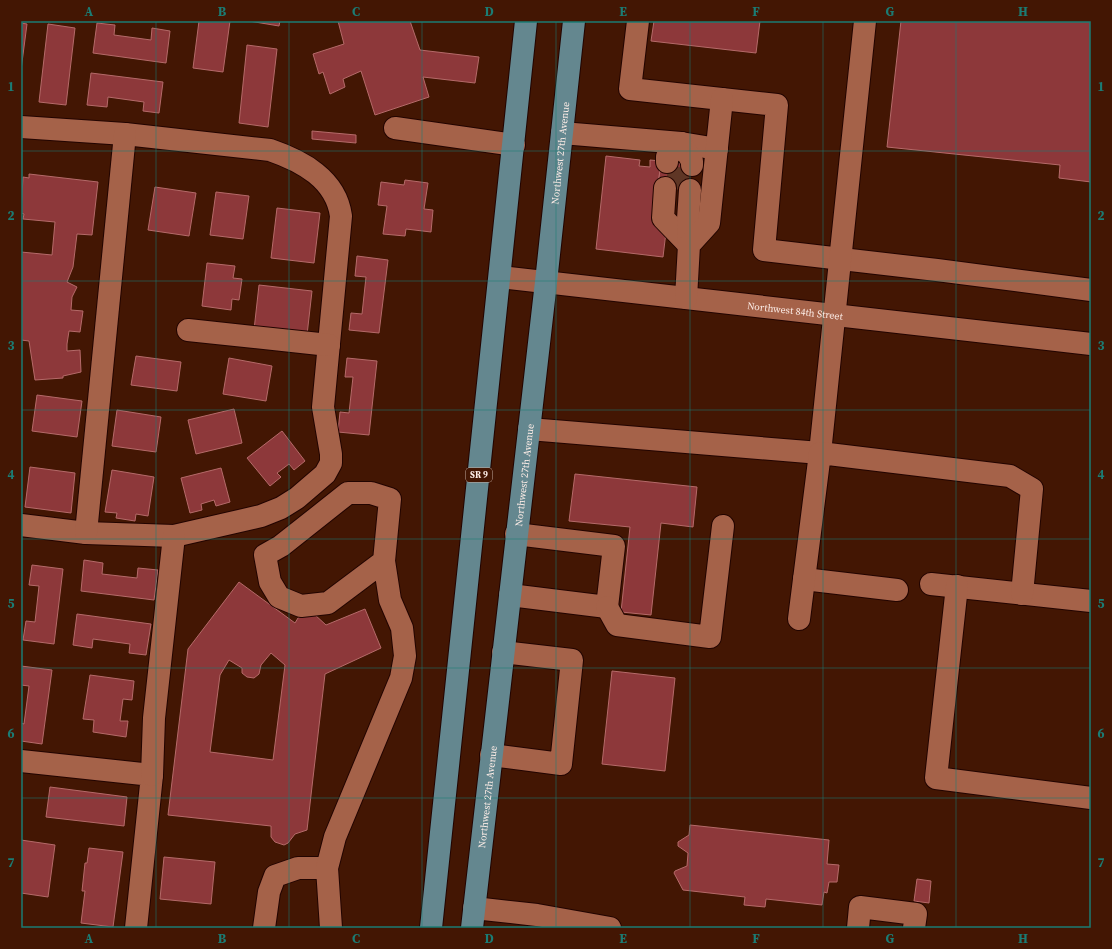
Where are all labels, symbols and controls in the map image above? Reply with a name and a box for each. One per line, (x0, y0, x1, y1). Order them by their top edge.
text: A (85, 3, 94, 20)
text: B (218, 3, 227, 20)
text: C (352, 3, 360, 20)
text: D (484, 3, 494, 20)
text: E (619, 3, 627, 20)
text: F (752, 3, 760, 20)
text: G (886, 3, 895, 20)
text: H (1018, 3, 1028, 20)
text: 1 (7, 78, 15, 95)
text: 1 (1097, 78, 1105, 95)
street label: Northwest 27th Avenue (548, 101, 572, 205)
text: 2 (7, 207, 15, 224)
text: 2 (1097, 207, 1105, 224)
street label: Northwest 84th Street (747, 299, 844, 323)
text: 3 (7, 337, 15, 354)
text: 3 (1097, 337, 1105, 354)
street label: Northwest 27th Avenue (512, 423, 537, 527)
text: 4 (7, 466, 15, 483)
text: 4 (1097, 466, 1105, 483)
road number: SR 9 (466, 468, 492, 482)
text: 5 (7, 595, 15, 612)
text: 5 (1097, 595, 1105, 612)
text: 6 (7, 725, 15, 742)
text: 6 (1097, 725, 1105, 742)
street label: Northwest 27th Avenue (475, 745, 500, 849)
text: 7 (7, 854, 15, 871)
text: 7 (1097, 854, 1105, 871)
text: A (85, 930, 94, 947)
text: B (218, 930, 227, 947)
text: C (352, 930, 360, 947)
text: D (484, 930, 494, 947)
text: E (619, 930, 627, 947)
text: F (752, 930, 760, 947)
text: G (886, 930, 895, 947)
text: H (1018, 930, 1028, 947)

